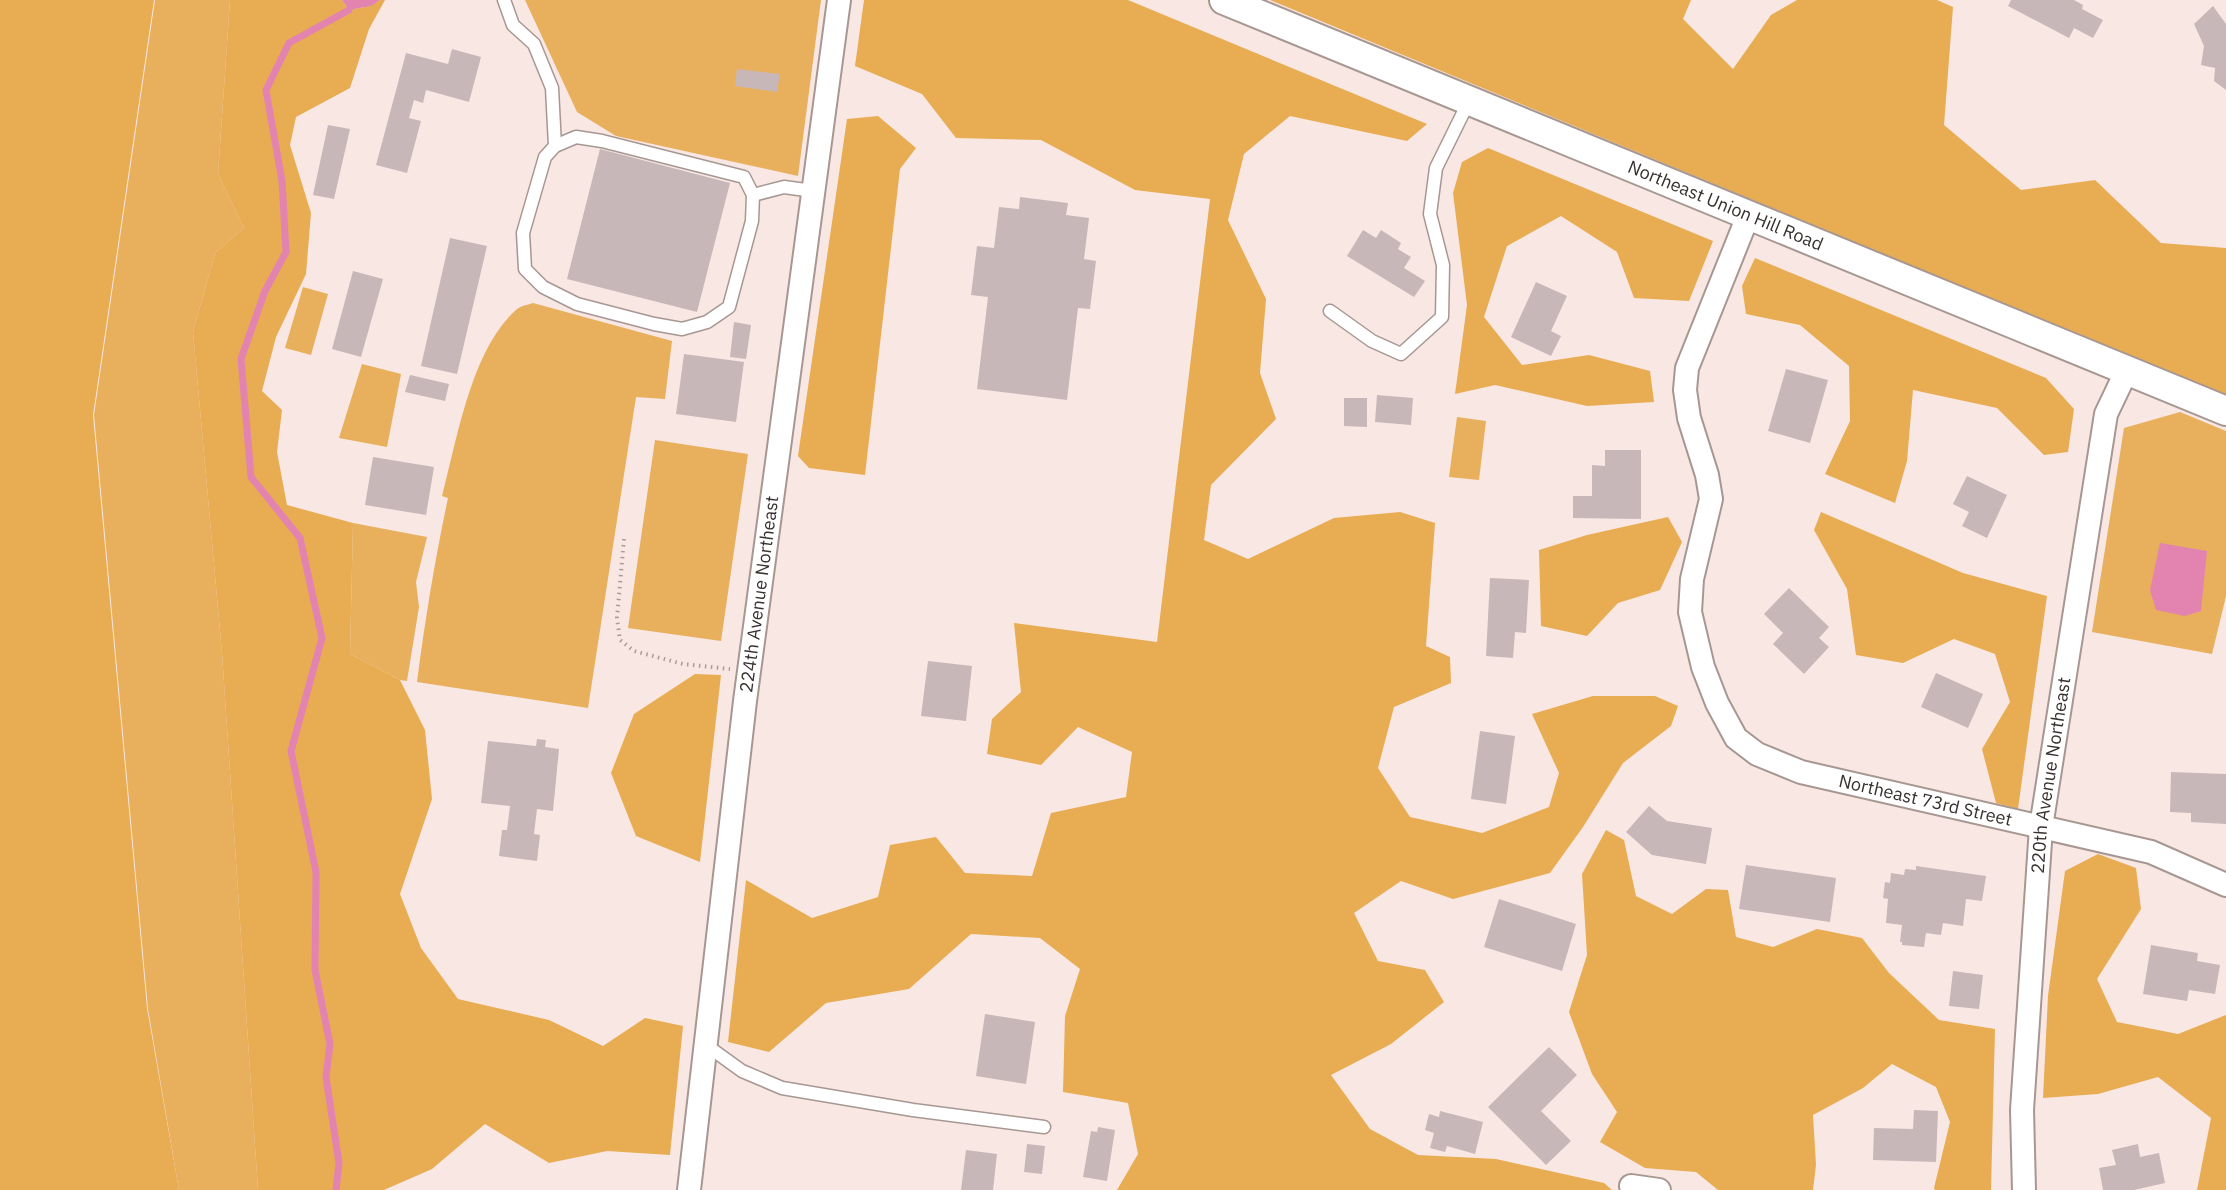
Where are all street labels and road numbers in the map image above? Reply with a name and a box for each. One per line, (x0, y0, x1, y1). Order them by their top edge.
street label: Northeast Union Hill Road (1625, 155, 1827, 256)
street label: 224th Avenue Northeast (734, 494, 783, 694)
street label: 220th Avenue Northeast (2026, 676, 2075, 874)
street label: Northeast 73rd Street (1837, 769, 2014, 831)

